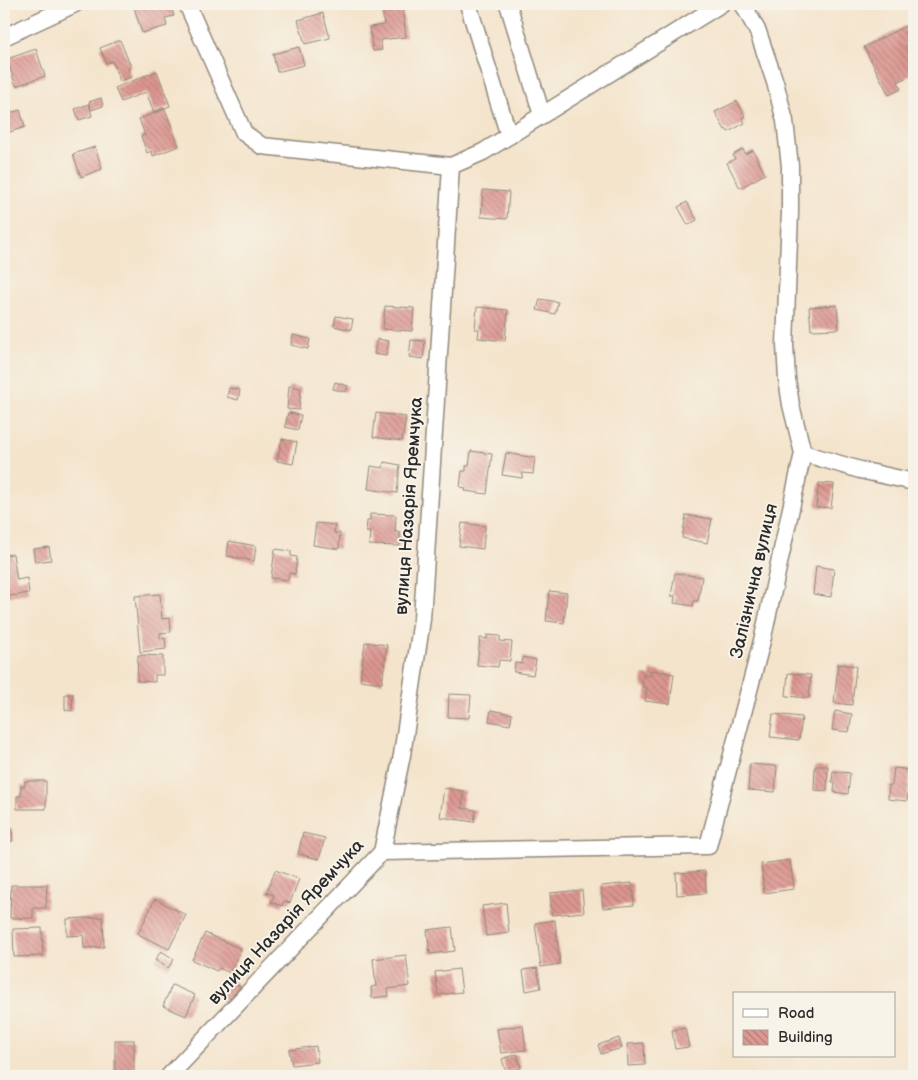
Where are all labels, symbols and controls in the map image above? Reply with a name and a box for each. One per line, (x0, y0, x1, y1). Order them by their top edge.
street label: вулиця Назарія Яремчука (391, 396, 427, 616)
street label: Залізнична вулиця (726, 502, 782, 660)
street label: вулиця Назарія Яремчука (204, 835, 368, 1009)
legend (733, 992, 896, 1058)
text: Road (778, 1004, 814, 1023)
text: Building (778, 1028, 833, 1047)

